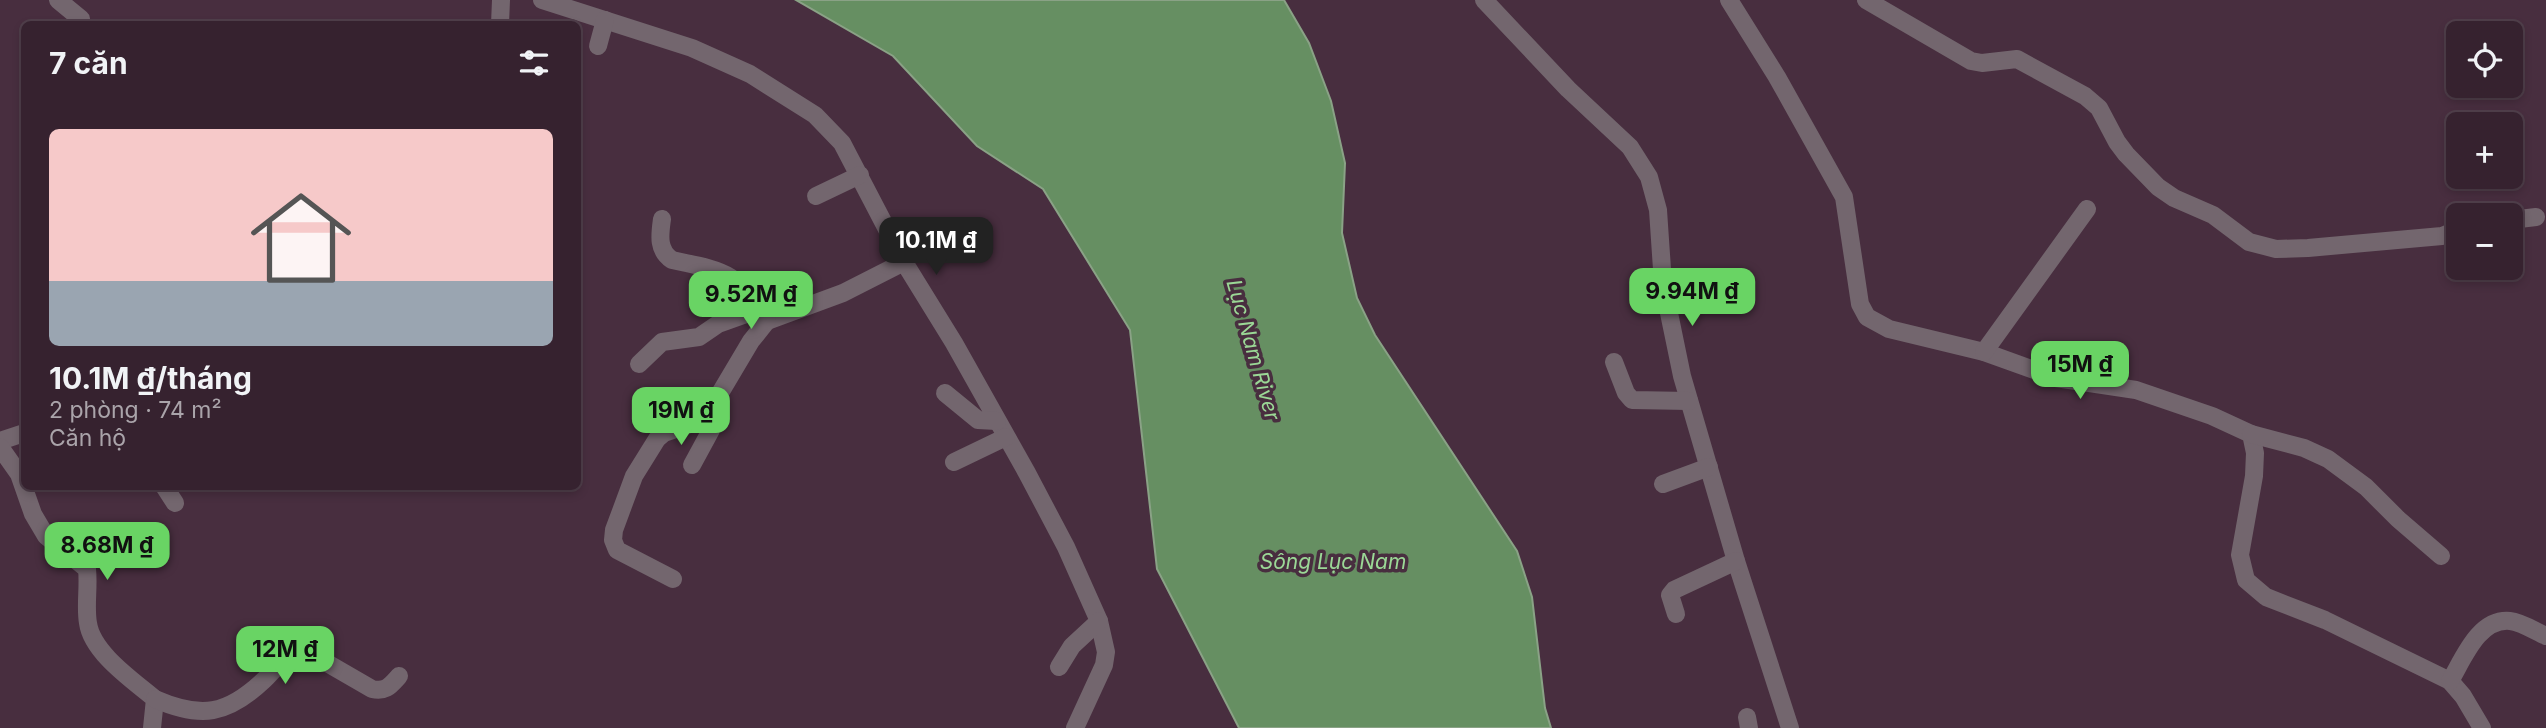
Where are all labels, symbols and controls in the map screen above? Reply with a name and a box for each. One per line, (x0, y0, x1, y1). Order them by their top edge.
map controls (2446, 21, 2523, 280)
button: locate (2446, 21, 2523, 98)
icon: filters (515, 44, 553, 82)
text: 7 căn (49, 45, 128, 81)
button: + (2446, 112, 2523, 189)
icon: home (238, 175, 364, 301)
button: − (2446, 203, 2523, 280)
pin: 10.1M ₫ (871, 218, 1001, 277)
text: 10.1M ₫ (895, 226, 977, 254)
pin: 9.94M ₫ (1627, 268, 1757, 328)
pin: 9.52M ₫ (686, 272, 816, 331)
water label: Lục Nam River (1221, 277, 1286, 424)
text: 9.94M ₫ (1645, 277, 1739, 305)
text: 9.52M ₫ (705, 280, 797, 308)
pin: 15M ₫ (2031, 342, 2129, 401)
text: 15M ₫ (2047, 350, 2113, 378)
text: 10.1M ₫/tháng (49, 360, 252, 396)
pin: 19M ₫ (632, 388, 730, 447)
text: 2 phòng · 74 m² (49, 396, 222, 424)
text: 19M ₫ (648, 396, 714, 424)
text: Căn hộ (49, 424, 126, 452)
pin: 8.68M ₫ (42, 522, 172, 582)
text: 8.68M ₫ (61, 531, 153, 559)
water label: Sông Lục Nam (1260, 549, 1406, 574)
pin: 12M ₫ (236, 626, 334, 686)
text: 12M ₫ (252, 635, 318, 663)

